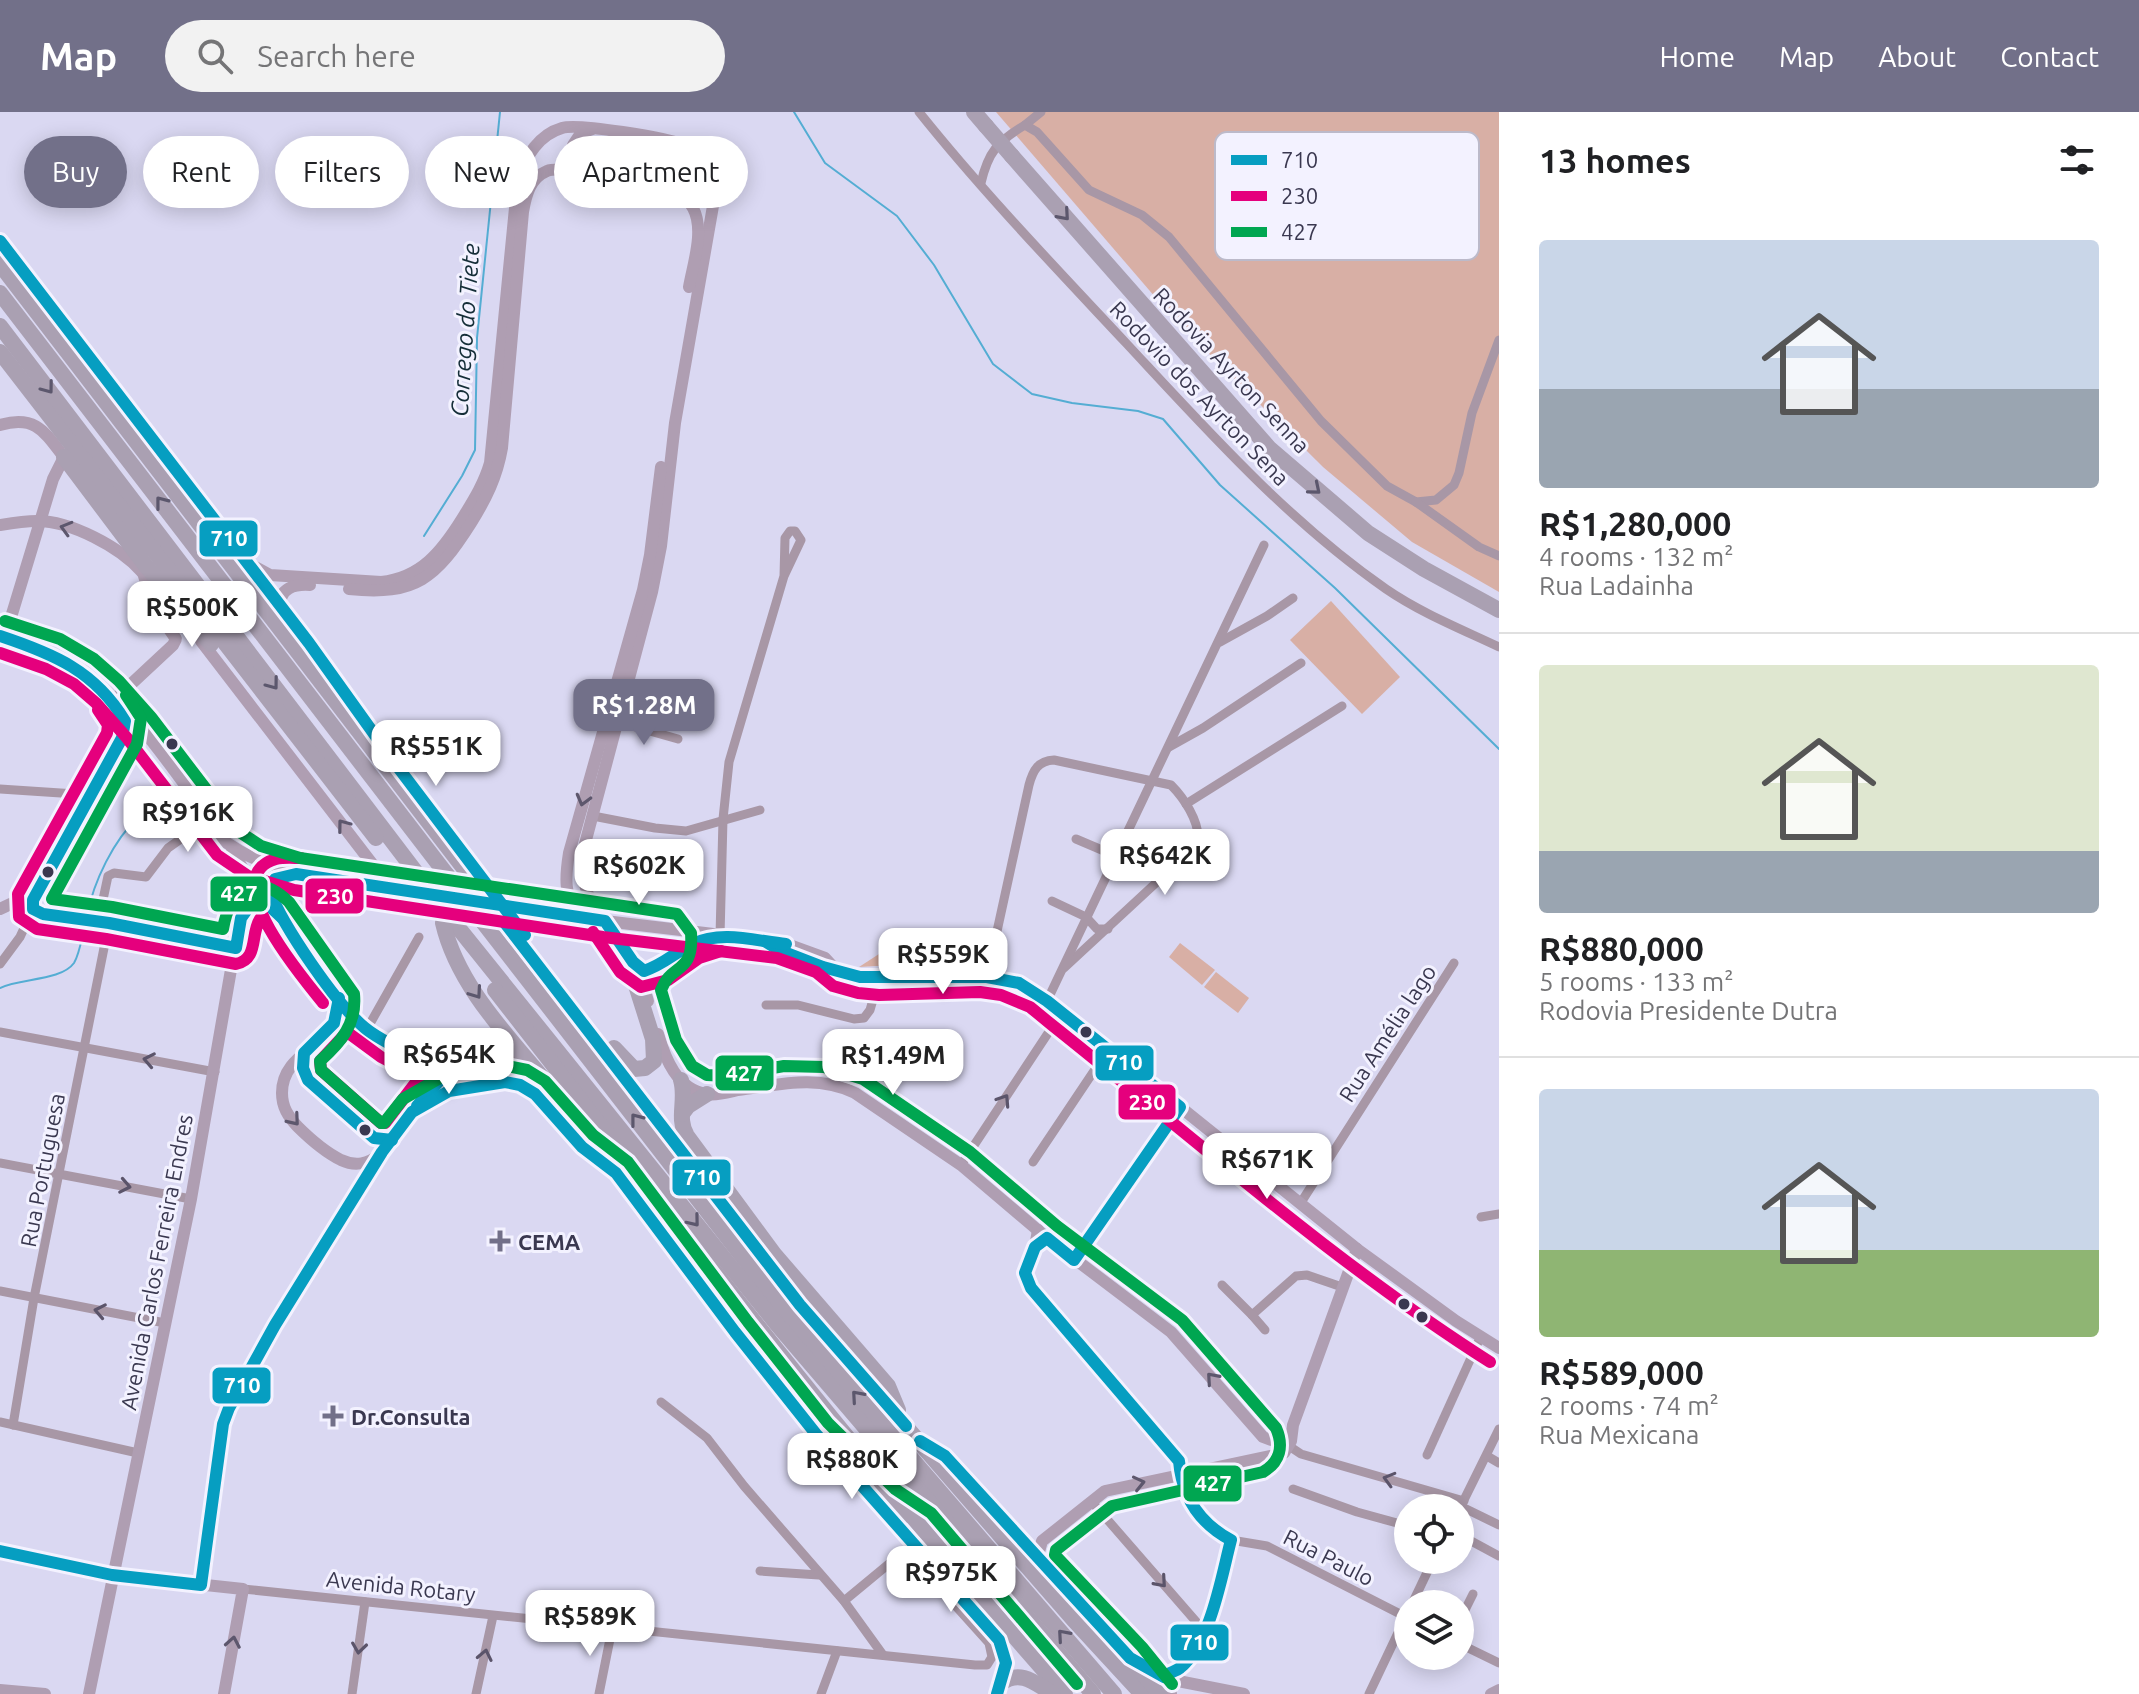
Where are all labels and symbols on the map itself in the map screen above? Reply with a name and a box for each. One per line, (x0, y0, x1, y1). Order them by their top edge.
legend (1215, 132, 1479, 260)
text: 710 (1281, 147, 1318, 172)
text: 230 (1281, 183, 1318, 208)
one-way arrow (1054, 206, 1068, 220)
text: 427 (1281, 219, 1318, 244)
water label: Corrego do Tiete (445, 242, 485, 418)
street label: Rodovia Ayrton Senna (1149, 282, 1315, 458)
street label: Rodovio dos Ayrton Sena (1105, 296, 1295, 490)
one-way arrow (38, 379, 52, 394)
one-way arrow (1305, 479, 1320, 494)
one-way arrow (156, 497, 171, 511)
line badge: 710 (198, 519, 259, 558)
one-way arrow (60, 521, 74, 537)
text: 710 (210, 525, 248, 550)
pin: R$500K (127, 581, 257, 649)
one-way arrow (263, 675, 277, 690)
pin: R$1.28M (570, 679, 718, 747)
pin: R$551K (371, 720, 501, 788)
unlabelled marker (164, 736, 180, 752)
pin: R$916K (123, 786, 253, 854)
one-way arrow (575, 793, 592, 807)
one-way arrow (338, 819, 352, 834)
pin: R$642K (1100, 829, 1230, 897)
pin: R$602K (574, 839, 704, 907)
unlabelled marker (40, 864, 56, 880)
line badge: 427 (209, 875, 269, 913)
line badge: 230 (304, 877, 365, 915)
text: 427 (220, 880, 258, 905)
text: 230 (316, 883, 354, 908)
pin: R$559K (878, 928, 1008, 996)
street label: Rua Amélia lago (1333, 960, 1441, 1106)
one-way arrow (466, 985, 481, 999)
unlabelled marker (1078, 1024, 1094, 1040)
pin: R$654K (384, 1028, 514, 1096)
pin: R$1.49M (819, 1029, 967, 1097)
line badge: 710 (1094, 1044, 1155, 1082)
text: 710 (1105, 1049, 1143, 1074)
one-way arrow (143, 1052, 156, 1069)
line badge: 427 (714, 1054, 775, 1092)
text: 427 (725, 1060, 763, 1085)
line badge: 230 (1117, 1083, 1177, 1121)
text: 230 (1128, 1089, 1166, 1114)
street label: Rua Portuguesa (15, 1091, 69, 1249)
one-way arrow (995, 1094, 1010, 1108)
one-way arrow (284, 1111, 299, 1126)
street label: Avenida Carlos Ferreira Endres (115, 1112, 197, 1412)
one-way arrow (631, 1113, 645, 1128)
unlabelled marker (357, 1122, 373, 1138)
pin: R$671K (1202, 1133, 1332, 1201)
line badge: 710 (671, 1158, 732, 1197)
text: 710 (683, 1164, 721, 1189)
one-way arrow (119, 1177, 132, 1194)
one-way arrow (684, 1212, 699, 1226)
place label: CEMA (518, 1229, 581, 1254)
marker: CEMA (489, 1230, 511, 1252)
unlabelled marker (1396, 1296, 1412, 1312)
one-way arrow (93, 1303, 107, 1320)
unlabelled marker (1414, 1309, 1430, 1325)
line badge: 710 (211, 1366, 272, 1405)
text: 710 (223, 1372, 261, 1397)
one-way arrow (1207, 1373, 1222, 1387)
one-way arrow (852, 1390, 867, 1405)
place label: Dr.Consulta (351, 1404, 470, 1429)
marker: Dr.Consulta (322, 1405, 344, 1427)
pin: R$880K (787, 1433, 917, 1501)
line badge: 427 (1182, 1464, 1243, 1503)
text: 427 (1194, 1470, 1232, 1495)
one-way arrow (1382, 1472, 1396, 1488)
one-way arrow (1132, 1475, 1145, 1492)
street label: Rua Paulo (1280, 1524, 1378, 1590)
pin: R$975K (886, 1546, 1016, 1614)
street label: Avenida Rotary (325, 1566, 477, 1606)
one-way arrow (1152, 1572, 1166, 1587)
pin: R$589K (525, 1590, 655, 1658)
line badge: 710 (1169, 1623, 1230, 1662)
text: 710 (1180, 1629, 1218, 1654)
one-way arrow (1058, 1630, 1073, 1644)
one-way arrow (224, 1635, 241, 1649)
one-way arrow (351, 1641, 368, 1655)
one-way arrow (475, 1648, 492, 1662)

